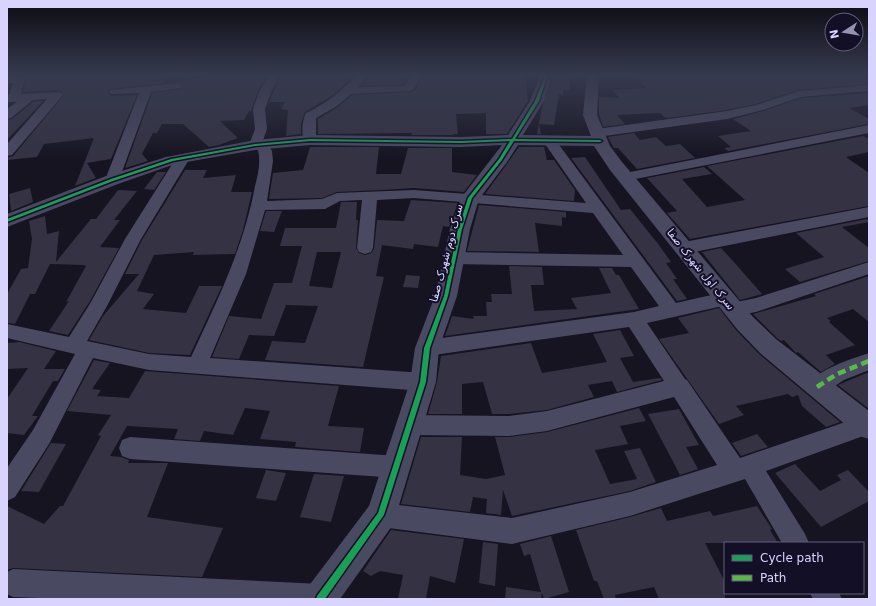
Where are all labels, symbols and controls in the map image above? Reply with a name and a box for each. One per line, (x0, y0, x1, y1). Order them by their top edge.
north arrow (824, 12, 864, 52)
text: N (827, 28, 842, 40)
street label: سرک دوم شهرک صفا (427, 203, 466, 304)
street label: سرک اول شهرک صفا (664, 226, 737, 312)
legend (724, 542, 864, 594)
text: Cycle path (760, 551, 824, 565)
text: Path (760, 571, 786, 585)

